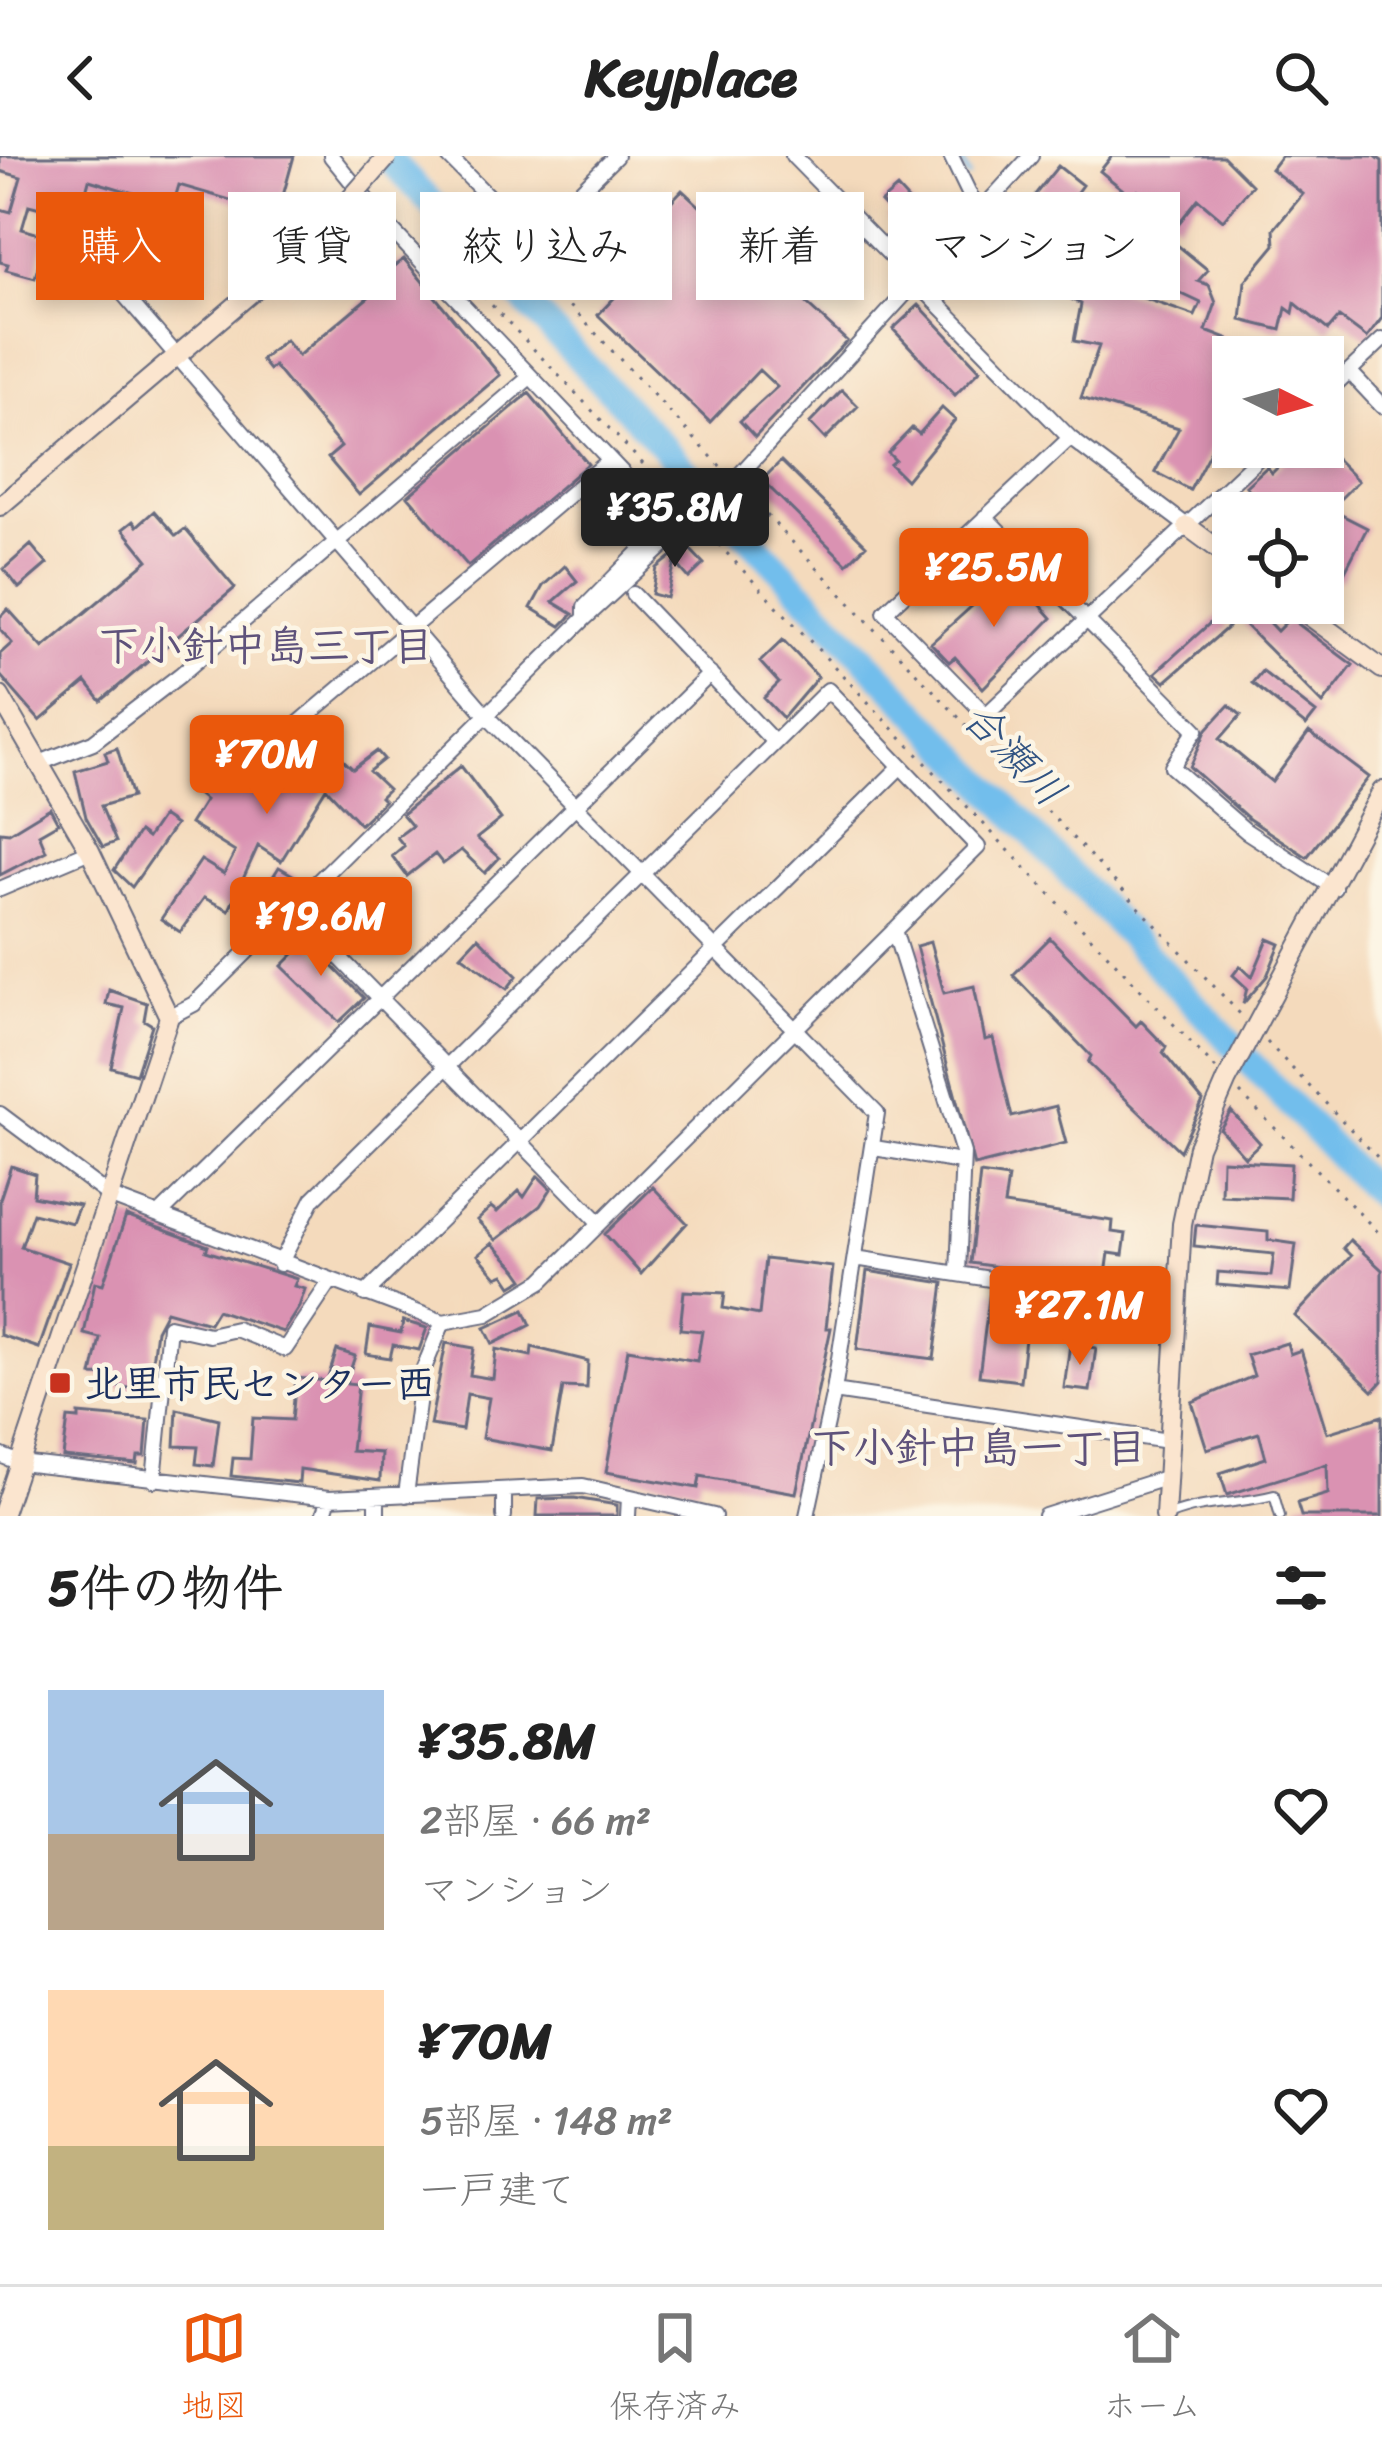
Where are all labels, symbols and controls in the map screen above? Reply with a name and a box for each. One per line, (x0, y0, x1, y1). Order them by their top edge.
text: Keyplace (585, 30, 797, 126)
icon: back (48, 45, 114, 111)
icon: search (1268, 45, 1334, 111)
chip: 購入 (36, 192, 204, 300)
chip: 賃貸 (228, 192, 396, 300)
chip: 絞り込み (420, 192, 672, 300)
chip: 新着 (696, 192, 864, 300)
chip: マンション (888, 192, 1180, 300)
north arrow (1212, 336, 1344, 468)
map controls (1212, 336, 1344, 624)
pin: ¥35.8M (577, 468, 773, 570)
text: ¥35.8M (608, 472, 742, 541)
button: locate (1212, 492, 1344, 624)
pin: ¥25.5M (896, 528, 1092, 630)
text: ¥25.5M (926, 532, 1062, 601)
district label: 下小針中島三丁目 (98, 609, 434, 683)
water label: 合瀬川 (944, 683, 1084, 825)
pin: ¥70M (196, 715, 338, 817)
text: ¥70M (217, 719, 317, 788)
pin: ¥19.6M (223, 877, 419, 979)
text: ¥19.6M (257, 881, 385, 950)
pin: ¥27.1M (982, 1266, 1178, 1368)
text: ¥27.1M (1017, 1270, 1143, 1339)
place label: 北里市民センター西 (84, 1349, 435, 1418)
marker: 北里市民センター西 (47, 1370, 73, 1396)
district label: 下小針中島一丁目 (811, 1411, 1147, 1485)
text: 5件の物件 (48, 1543, 283, 1633)
icon: filters (1268, 1555, 1334, 1621)
text: ¥35.8M (420, 1696, 595, 1786)
icon: home (144, 1738, 288, 1882)
icon: heart (1268, 1777, 1334, 1843)
text: 2部屋 · 66 m² (420, 1786, 651, 1855)
text: マンション (420, 1855, 613, 1924)
text: ¥70M (420, 1996, 551, 2086)
icon: home (144, 2038, 288, 2182)
icon: heart (1268, 2077, 1334, 2143)
text: 5部屋 · 148 m² (420, 2086, 673, 2155)
text: 一戸建て (420, 2155, 576, 2224)
tab: 地図 (181, 2305, 247, 2435)
tab: 保存済み (609, 2305, 741, 2435)
tab: ホーム (1103, 2305, 1201, 2435)

